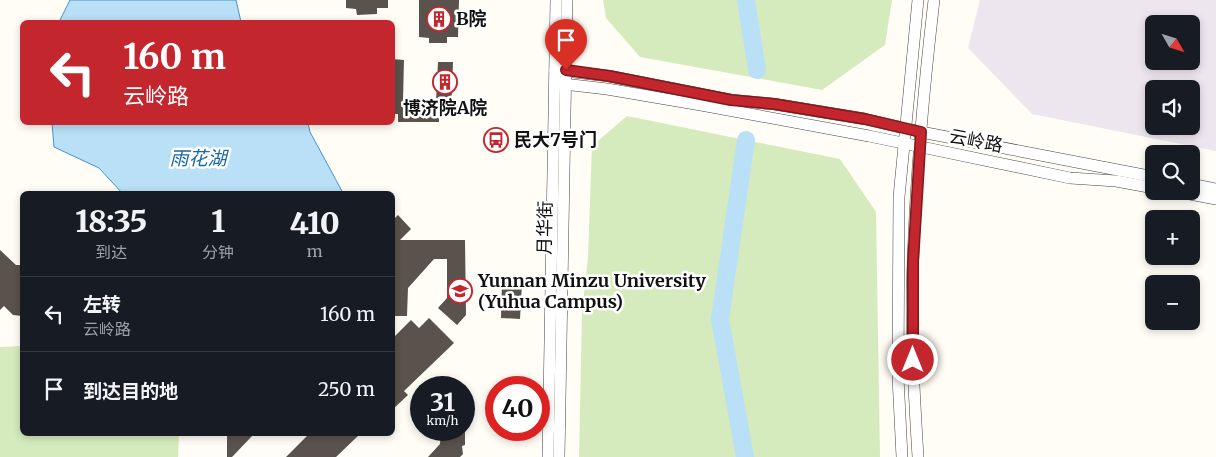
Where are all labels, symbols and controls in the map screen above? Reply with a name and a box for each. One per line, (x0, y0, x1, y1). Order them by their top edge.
building icon: B院 (426, 6, 452, 32)
place label: B院 (456, 7, 487, 30)
north arrow (1145, 15, 1200, 70)
map controls (1145, 15, 1200, 330)
pin (545, 19, 587, 70)
icon: arrive (552, 26, 580, 54)
text: 160 m (123, 35, 226, 79)
icon: left (40, 40, 105, 105)
building icon: 博济院A院 (432, 69, 458, 95)
button: sound (1145, 80, 1200, 135)
text: 云岭路 (123, 82, 189, 110)
place label: 博济院A院 (403, 96, 487, 119)
street label: 云岭路 (947, 124, 1005, 157)
bus stop icon: 民大7号门 (483, 127, 509, 153)
place label: 民大7号门 (514, 128, 597, 151)
button: search (1145, 145, 1200, 200)
water label: 雨花湖 (169, 146, 229, 170)
street label: 月华街 (533, 201, 556, 255)
text: 18:35 (75, 202, 147, 240)
text: 1 (211, 202, 225, 240)
text: 410 (290, 204, 340, 242)
button: + (1145, 210, 1200, 265)
text: m (307, 241, 323, 261)
text: 到达 (95, 242, 127, 262)
text: 分钟 (202, 242, 234, 262)
place label: Yunnan Minzu University (Yuhua Campus) (477, 269, 706, 313)
button: − (1145, 275, 1200, 330)
school or university icon: Yunnan Minzu University (Yuhua Campus) (447, 278, 473, 304)
text: 左转 (83, 292, 121, 316)
icon: left (40, 300, 68, 328)
text: 160 m (320, 302, 375, 326)
text: 云岭路 (83, 319, 131, 339)
position arrow (886, 333, 938, 385)
icon: arrive (40, 375, 68, 403)
speed limit sign: 40 (485, 376, 550, 441)
text: 250 m (318, 377, 375, 401)
text: 到达目的地 (83, 379, 178, 403)
text: 31 (430, 386, 455, 418)
text: km/h (427, 413, 458, 428)

